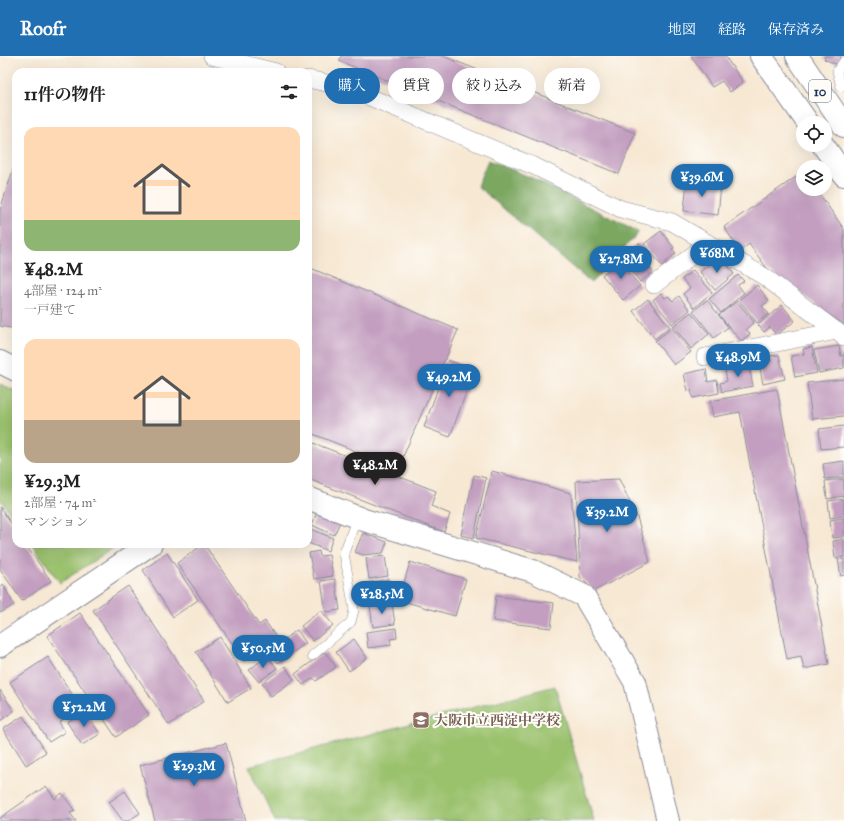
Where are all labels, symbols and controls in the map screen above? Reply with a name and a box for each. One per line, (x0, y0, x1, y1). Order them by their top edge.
text: Roofr (20, 17, 66, 40)
text: 地図 (668, 21, 696, 38)
text: 経路 (718, 21, 746, 38)
text: 保存済み (768, 21, 824, 38)
chip: 購入 (324, 68, 380, 104)
chip: 賃貸 (388, 68, 444, 104)
chip: 絞り込み (452, 68, 536, 104)
chip: 新着 (544, 68, 600, 104)
road number: 10 (809, 80, 831, 102)
icon: filters (278, 81, 300, 103)
text: 11件の物件 (24, 84, 105, 105)
map controls (796, 116, 832, 196)
button: locate (796, 116, 832, 152)
icon: home (126, 153, 198, 225)
button: layers (796, 160, 832, 196)
pin: ¥39.6M (669, 164, 735, 198)
text: ¥39.6M (680, 169, 724, 185)
pin: ¥68M (693, 240, 741, 274)
text: ¥68M (699, 245, 735, 261)
pin: ¥27.8M (588, 246, 654, 280)
text: ¥27.8M (599, 251, 643, 267)
text: ¥48.2M (24, 259, 83, 280)
text: 4部屋 · 124 m² (24, 283, 102, 299)
text: 一戸建て (24, 302, 76, 318)
pin: ¥48.9M (705, 344, 771, 378)
text: ¥48.9M (715, 349, 761, 365)
pin: ¥49.2M (416, 364, 482, 398)
icon: home (126, 365, 198, 437)
text: ¥49.2M (426, 369, 472, 385)
pin: ¥48.2M (342, 452, 408, 486)
text: ¥48.2M (352, 457, 398, 473)
text: ¥29.3M (24, 471, 81, 492)
text: 2部屋 · 74 m² (24, 495, 96, 511)
pin: ¥39.2M (574, 499, 640, 533)
text: ¥39.2M (585, 504, 629, 520)
text: マンション (24, 514, 88, 530)
pin: ¥28.5M (349, 581, 415, 615)
text: ¥28.5M (360, 586, 404, 602)
pin: ¥50.5M (230, 635, 296, 669)
text: ¥50.5M (241, 640, 285, 656)
pin: ¥52.2M (51, 694, 117, 728)
text: ¥52.2M (62, 699, 106, 715)
school or university icon: 大阪市立西淀中学校 (411, 710, 431, 730)
place label: 大阪市立西淀中学校 (434, 712, 560, 729)
pin: ¥29.3M (161, 753, 227, 787)
text: ¥29.3M (172, 758, 216, 774)

